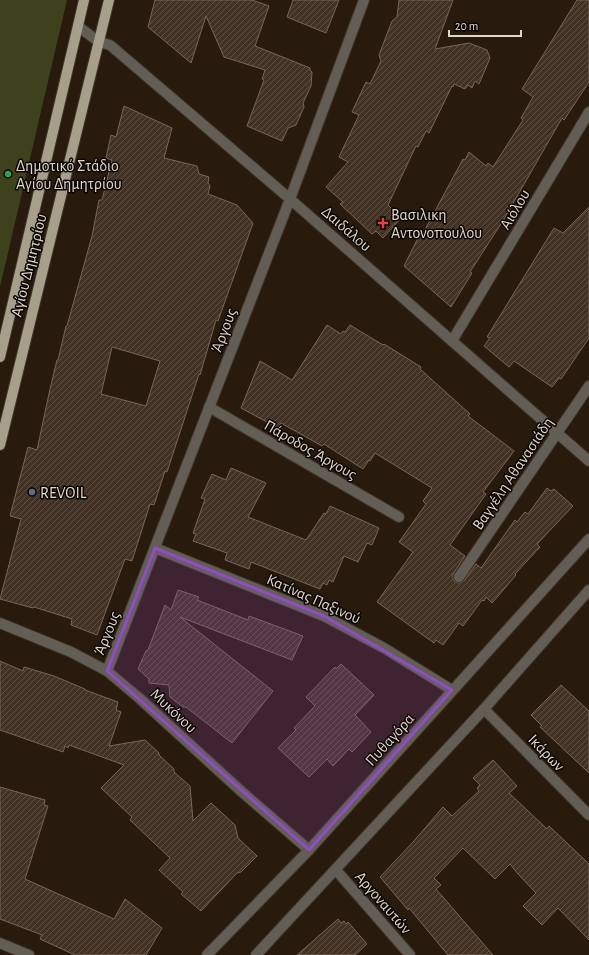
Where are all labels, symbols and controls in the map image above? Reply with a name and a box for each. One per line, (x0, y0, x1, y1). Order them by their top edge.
scale bar (449, 12, 521, 38)
text: 20 m (455, 20, 478, 32)
place label: Δημοτικό Στάδιο Αγίου Δημητρίου (16, 158, 122, 192)
marker: Δημοτικό Στάδιο Αγίου Δημητρίου (3, 169, 13, 179)
street label: Αιόλου (497, 187, 533, 232)
street label: Δαιδάλου (319, 203, 374, 254)
place label: Βασιλικη Αντονοπουλου (391, 207, 482, 241)
street label: Αγίου Δημητρίου (8, 212, 49, 318)
marker: Βασιλικη Αντονοπουλου (378, 218, 388, 228)
street label: Άργους (208, 306, 241, 355)
street label: Βαγγέλη Αθανασιάδη (469, 415, 556, 533)
street label: Πάροδος Άργους (261, 417, 359, 484)
place label: REVOIL (40, 485, 87, 501)
marker: REVOIL (27, 487, 37, 497)
street label: Κατίνας Παξινού (264, 571, 363, 628)
street label: Άργους (91, 609, 124, 658)
street label: Μυκόνου (147, 686, 200, 736)
street label: Πυθαγόρα (362, 710, 417, 769)
street label: Ικάρων (525, 731, 568, 774)
street label: Αργοναυτών (352, 868, 415, 937)

